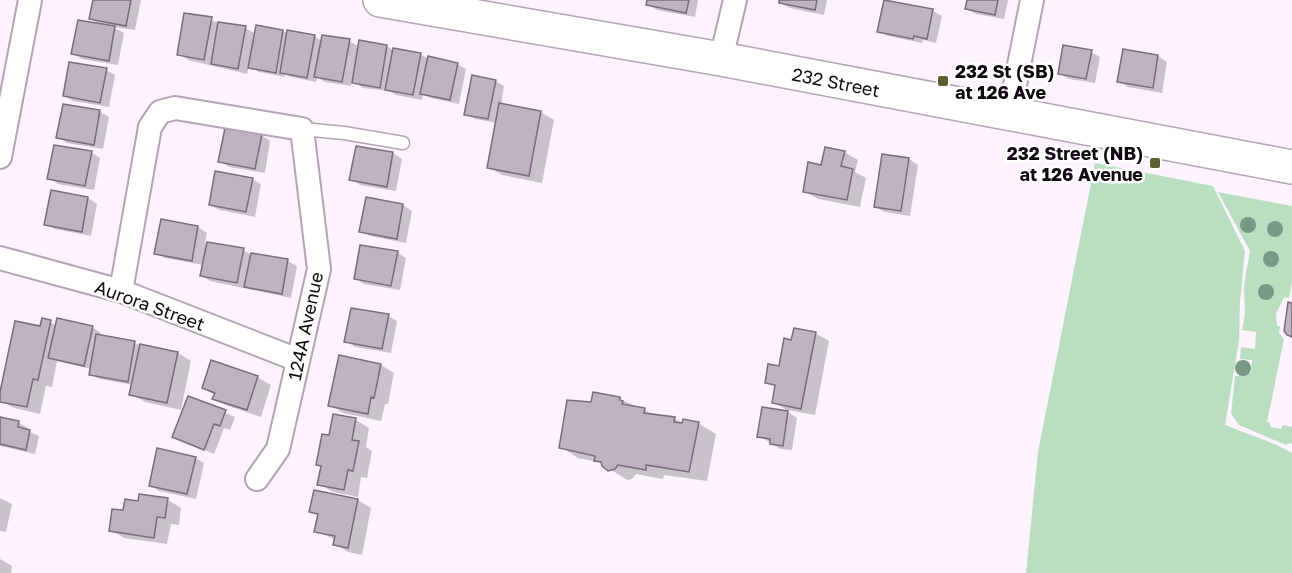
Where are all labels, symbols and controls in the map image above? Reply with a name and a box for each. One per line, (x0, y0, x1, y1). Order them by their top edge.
place label: 232 St (SB) at 126 Ave (955, 60, 1054, 103)
street label: 232 Street (790, 63, 882, 101)
marker: 232 St (SB) at 126 Ave (936, 74, 950, 88)
place label: 232 Street (NB) at 126 Avenue (1007, 142, 1143, 185)
marker: 232 Street (NB) at 126 Avenue (1148, 156, 1162, 170)
street label: 124A Avenue (283, 270, 327, 382)
street label: Aurora Street (92, 275, 208, 335)

